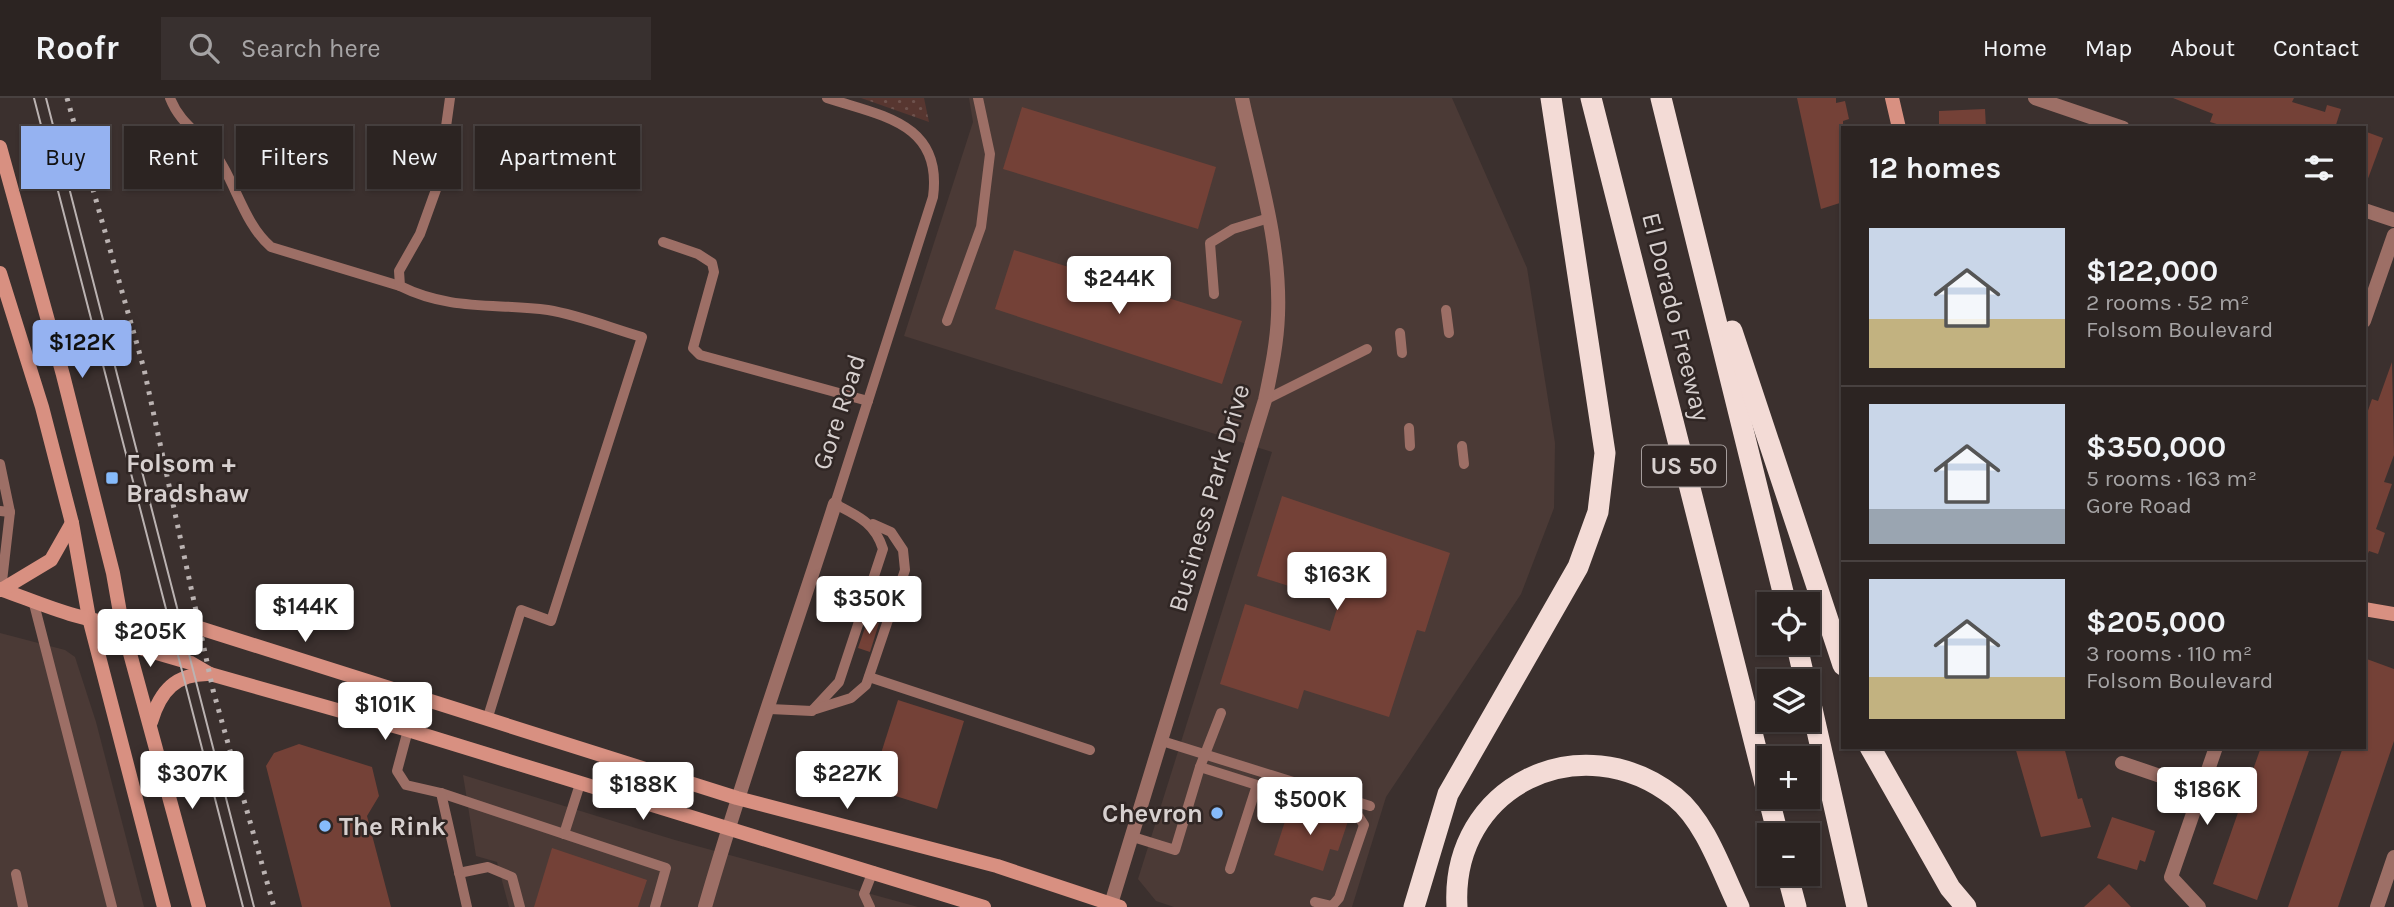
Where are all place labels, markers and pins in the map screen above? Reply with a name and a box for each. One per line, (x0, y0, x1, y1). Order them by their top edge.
pin: $244K (1070, 256, 1168, 316)
pin: $122K (33, 320, 131, 380)
place label: Folsom + Bradshaw (126, 448, 249, 509)
marker: Folsom + Bradshaw (104, 470, 120, 486)
pin: $163K (1288, 552, 1386, 612)
pin: $350K (820, 576, 918, 636)
pin: $144K (256, 584, 354, 644)
pin: $205K (101, 610, 199, 669)
pin: $101K (336, 682, 434, 742)
pin: $307K (143, 752, 241, 811)
pin: $227K (798, 752, 896, 811)
pin: $188K (594, 762, 692, 822)
pin: $186K (2158, 768, 2256, 827)
pin: $500K (1261, 778, 1359, 837)
place label: Chevron (1102, 798, 1203, 829)
marker: Chevron (1209, 805, 1225, 821)
place label: The Rink (339, 811, 446, 842)
marker: The Rink (317, 818, 333, 834)

